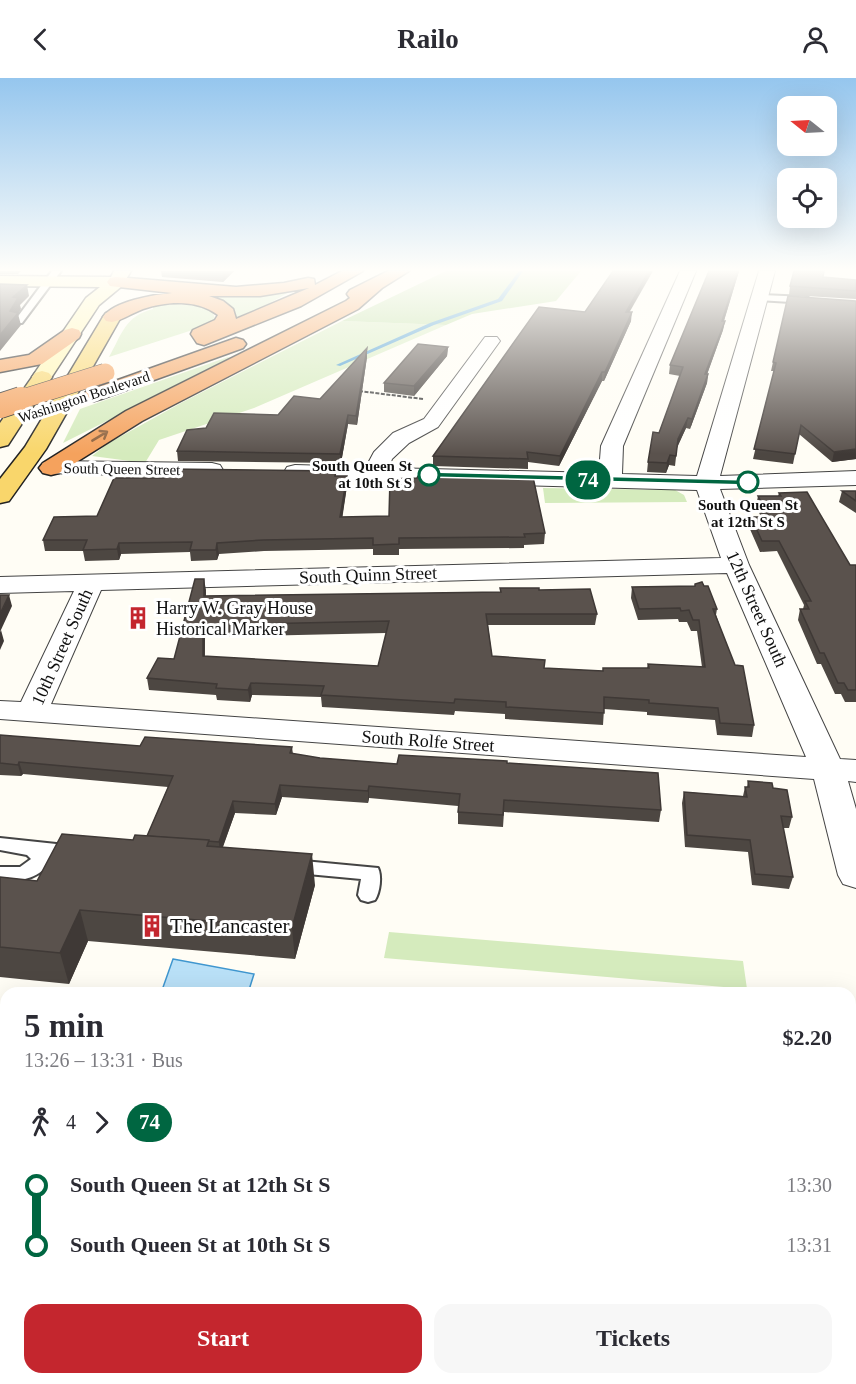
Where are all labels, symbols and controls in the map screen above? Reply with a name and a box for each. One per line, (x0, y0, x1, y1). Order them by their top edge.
icon: back (24, 23, 57, 56)
icon: person (799, 23, 832, 56)
text: Railo (397, 24, 459, 54)
north arrow (777, 96, 837, 156)
map controls (777, 96, 837, 228)
button: locate (777, 168, 837, 228)
street label: Washington Boulevard (16, 368, 152, 426)
one-way arrow (91, 430, 108, 442)
place label: South Queen St at 10th St S (312, 458, 412, 491)
street label: South Queen Street (64, 460, 181, 478)
line badge: 74 (561, 460, 615, 500)
marker: South Queen St at 10th St S (418, 464, 440, 486)
text: 74 (578, 468, 599, 492)
marker: South Queen St at 12th St S (737, 471, 759, 493)
place label: South Queen St at 12th St S (698, 497, 798, 530)
street label: 12th Street South (722, 548, 792, 670)
street label: South Quinn Street (299, 563, 437, 587)
street label: 10th Street South (27, 586, 97, 708)
place label: Harry W. Gray House Historical Marker (156, 598, 313, 639)
building icon: Harry W. Gray House Historical Marker (125, 605, 151, 631)
street label: South Rolfe Street (361, 726, 495, 756)
building icon: The Lancaster (139, 913, 165, 939)
place label: The Lancaster (170, 914, 290, 938)
text: 5 min (24, 1008, 104, 1044)
text: $2.20 (783, 1025, 832, 1050)
text: 13:26 – 13:31 · Bus (24, 1049, 183, 1071)
icon: walk (24, 1106, 57, 1139)
icon: forward (85, 1106, 118, 1139)
text: 74 (139, 1110, 160, 1134)
text: 4 (66, 1111, 76, 1133)
text: South Queen St at 12th St S (70, 1172, 330, 1197)
text: 13:30 (786, 1174, 832, 1196)
text: South Queen St at 10th St S (70, 1232, 330, 1257)
text: 13:31 (786, 1234, 832, 1256)
button: Start (24, 1304, 422, 1373)
button: Tickets (434, 1304, 832, 1373)

